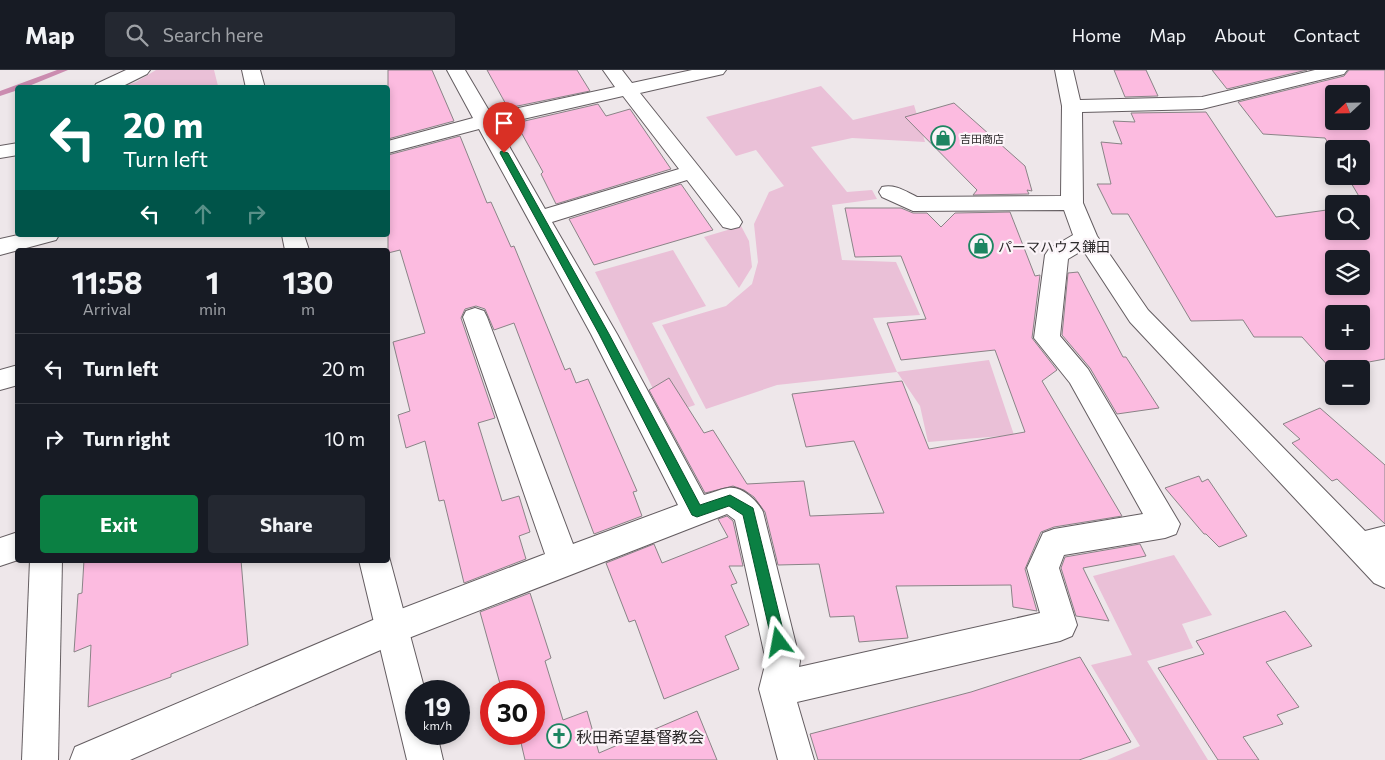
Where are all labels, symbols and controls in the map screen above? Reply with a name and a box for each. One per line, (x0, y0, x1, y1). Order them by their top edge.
search box (105, 12, 455, 57)
text: Map (25, 20, 75, 49)
icon: search (123, 21, 151, 49)
text: Search here (163, 23, 263, 46)
text: Home (1072, 24, 1121, 46)
text: Map (1149, 24, 1186, 46)
text: About (1214, 24, 1266, 46)
text: Contact (1294, 24, 1360, 46)
north arrow (1325, 85, 1370, 130)
map controls (1325, 85, 1370, 405)
text: 20 m (123, 102, 203, 145)
pin (483, 102, 525, 153)
icon: left (40, 105, 105, 170)
icon: arrive (490, 109, 518, 137)
shop icon: 吉田商店 (930, 125, 956, 151)
place label: 吉田商店 (960, 132, 1004, 145)
button: sound (1325, 140, 1370, 185)
text: Turn left (123, 145, 208, 172)
button: search (1325, 195, 1370, 240)
icon: left (136, 200, 164, 228)
icon: ahead (189, 200, 217, 228)
icon: right (242, 200, 270, 228)
shop icon: パーマハウス鎌田 (968, 233, 994, 259)
place label: パーマハウス鎌田 (998, 238, 1110, 255)
button: layers (1325, 250, 1370, 295)
text: 11:58 (71, 263, 143, 300)
text: 1 (206, 263, 219, 300)
text: 130 (283, 263, 334, 300)
text: Arrival (83, 299, 131, 318)
text: min (199, 299, 226, 318)
text: m (301, 299, 315, 318)
button: + (1325, 305, 1370, 350)
icon: left (40, 355, 68, 383)
text: Turn left (83, 357, 158, 380)
text: 20 m (322, 357, 365, 380)
button: − (1325, 360, 1370, 405)
icon: right (40, 425, 68, 453)
text: Turn right (83, 427, 170, 450)
text: 10 m (324, 427, 365, 450)
button: Exit (40, 495, 198, 553)
button: Share (208, 495, 365, 553)
position arrow (752, 615, 804, 667)
speed limit sign: 30 (480, 680, 545, 745)
text: 19 (424, 691, 451, 721)
text: km/h (423, 718, 452, 732)
church icon: 秋田希望基督教会 (546, 723, 572, 749)
place label: 秋田希望基督教会 (576, 727, 704, 746)

